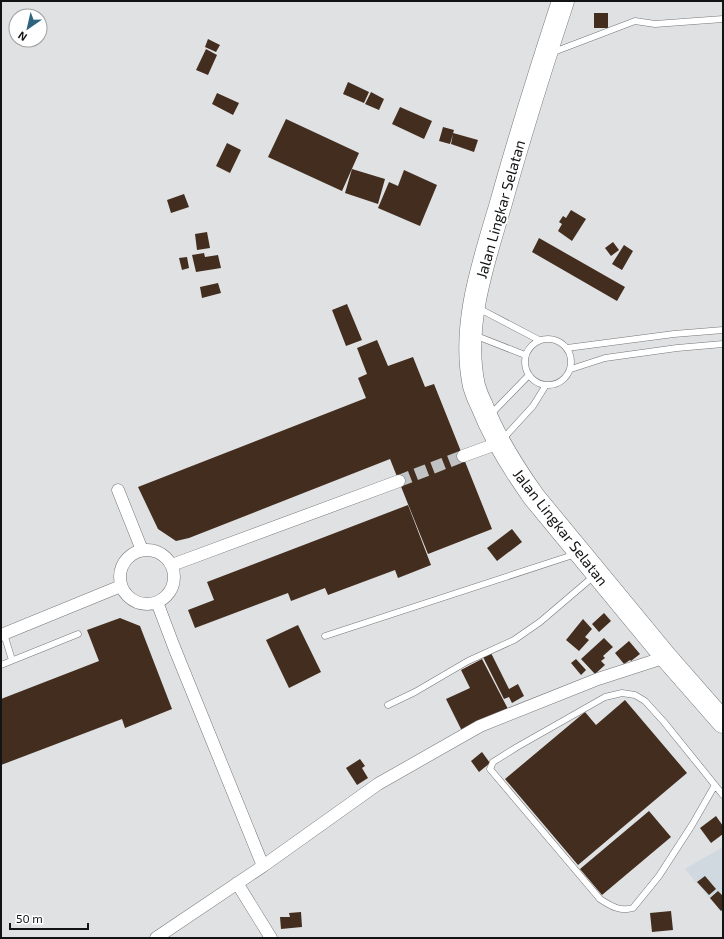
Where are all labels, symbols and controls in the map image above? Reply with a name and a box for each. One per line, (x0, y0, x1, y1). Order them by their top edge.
north arrow (8, 8, 48, 48)
text: N (15, 29, 29, 44)
street label: Jalan Lingkar Selatan (472, 138, 528, 280)
street label: Jalan Lingkar Selatan (510, 465, 612, 589)
scale bar (10, 905, 88, 931)
text: 50 m (16, 911, 43, 925)

